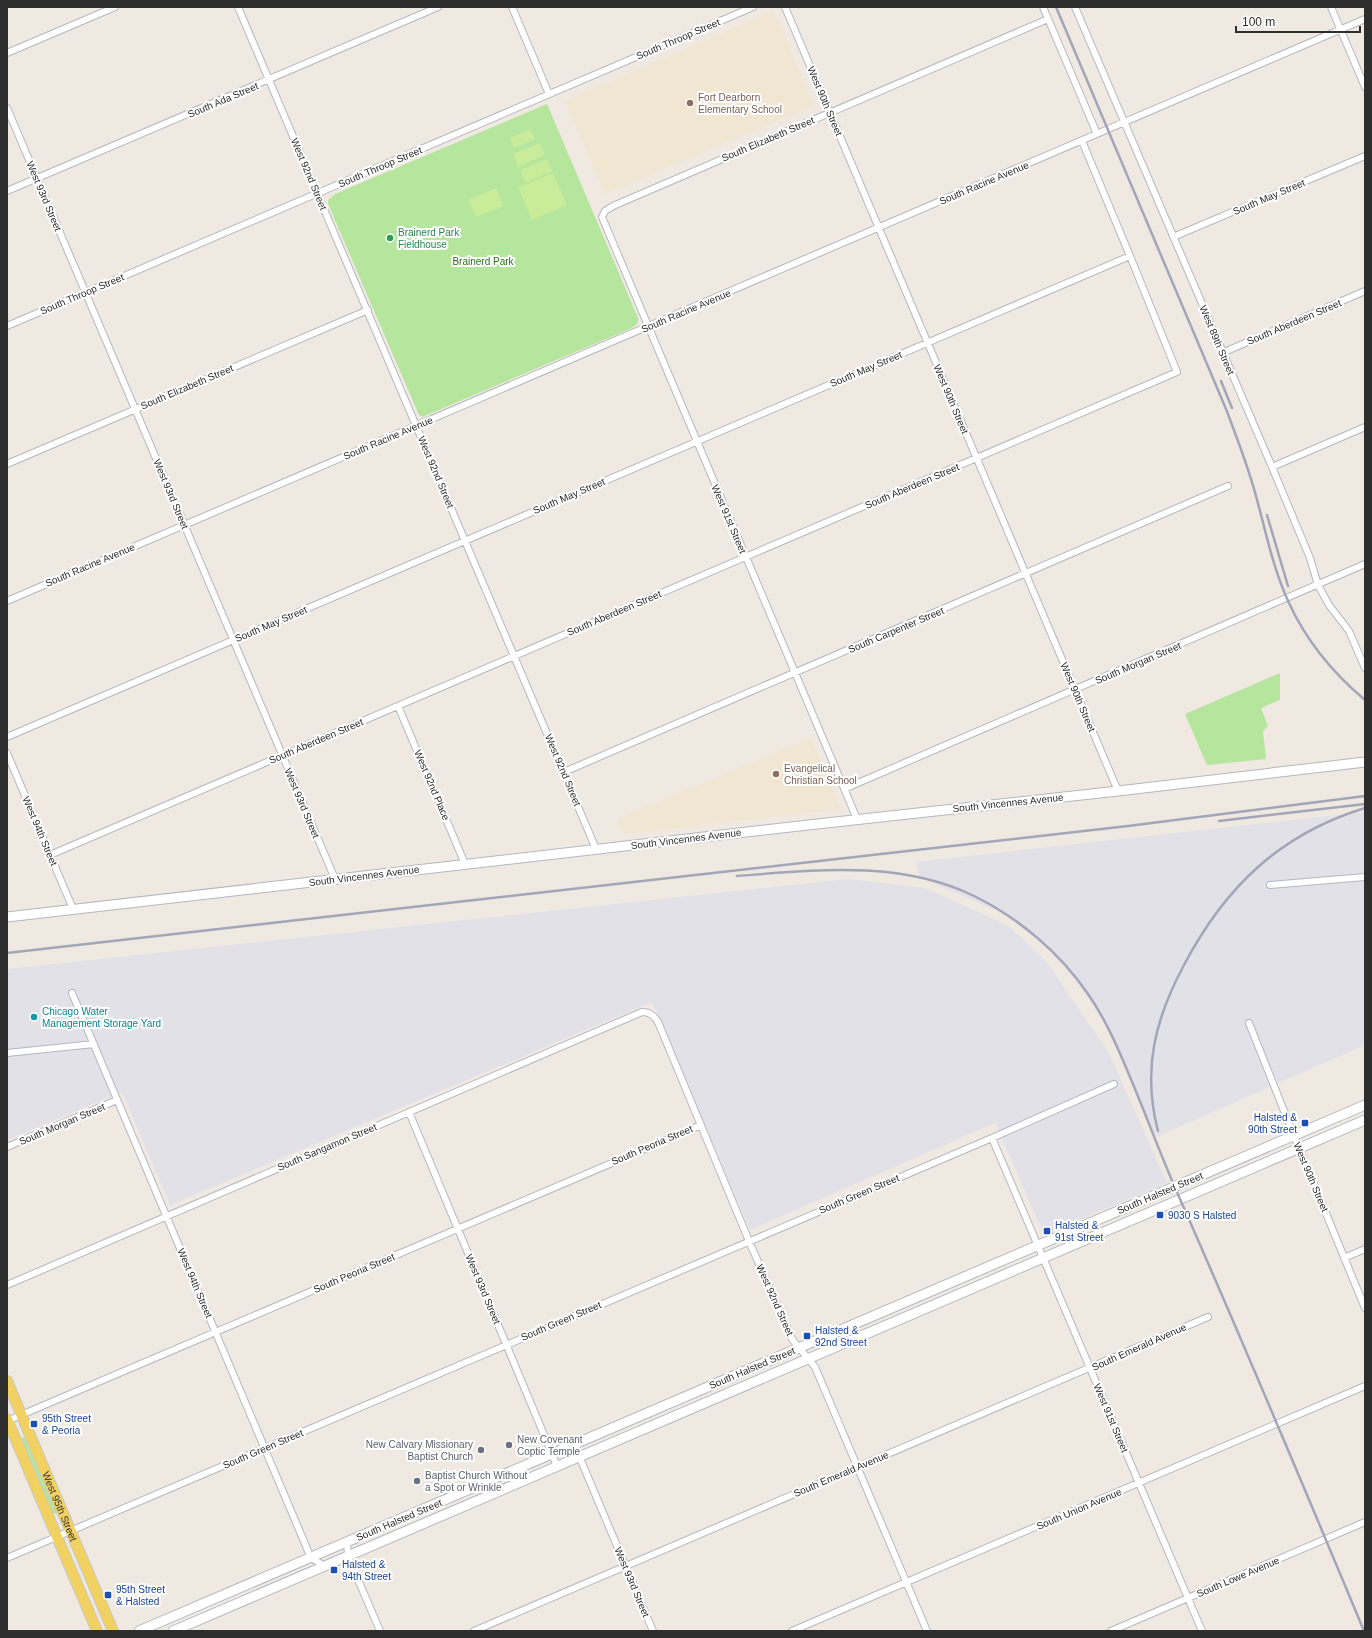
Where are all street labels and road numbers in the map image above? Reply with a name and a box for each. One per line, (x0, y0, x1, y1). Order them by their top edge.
street label: South Throop Street (634, 16, 722, 62)
street label: West 90th Street (805, 65, 845, 138)
street label: South Ada Street (186, 80, 260, 120)
street label: South Elizabeth Street (720, 114, 816, 164)
street label: West 92nd Street (289, 136, 329, 212)
street label: South Throop Street (336, 144, 424, 190)
street label: West 93rd Street (24, 159, 64, 233)
street label: South Racine Avenue (938, 159, 1031, 207)
street label: South May Street (1231, 177, 1307, 217)
street label: South Throop Street (38, 271, 126, 317)
street label: South Racine Avenue (640, 287, 733, 335)
street label: South Aberdeen Street (1245, 297, 1343, 347)
street label: West 89th Street (1197, 304, 1237, 377)
street label: South May Street (828, 349, 904, 389)
street label: South Elizabeth Street (139, 362, 235, 412)
street label: West 90th Street (931, 363, 971, 436)
street label: South Racine Avenue (342, 414, 435, 462)
street label: West 92nd Street (416, 434, 456, 510)
street label: West 93rd Street (151, 457, 191, 531)
street label: South Aberdeen Street (863, 461, 961, 511)
street label: South May Street (531, 476, 607, 516)
street label: West 91st Street (710, 483, 749, 555)
street label: South Racine Avenue (44, 541, 137, 589)
street label: South Aberdeen Street (565, 588, 663, 638)
street label: South May Street (233, 604, 309, 644)
street label: South Carpenter Street (847, 605, 946, 655)
street label: South Morgan Street (1093, 640, 1183, 686)
street label: West 90th Street (1058, 661, 1098, 734)
street label: South Aberdeen Street (267, 716, 365, 766)
street label: West 92nd Street (543, 732, 583, 808)
street label: West 92nd Place (412, 748, 452, 822)
street label: West 93rd Street (282, 766, 322, 840)
street label: South Vincennes Avenue (952, 792, 1064, 814)
street label: West 94th Street (20, 795, 60, 868)
street label: South Vincennes Avenue (630, 827, 742, 851)
street label: South Vincennes Avenue (308, 864, 420, 888)
street label: South Morgan Street (17, 1101, 107, 1147)
street label: South Sangamon Street (276, 1121, 378, 1173)
street label: South Peoria Street (610, 1123, 695, 1167)
street label: West 90th Street (1291, 1141, 1331, 1214)
street label: South Halsted Street (1115, 1170, 1205, 1216)
street label: South Green Street (817, 1172, 901, 1216)
street label: West 94th Street (175, 1247, 215, 1320)
street label: South Peoria Street (312, 1251, 397, 1295)
street label: West 93rd Street (463, 1252, 503, 1326)
street label: West 92nd Street (754, 1263, 796, 1338)
street label: South Green Street (519, 1299, 603, 1343)
street label: South Emerald Avenue (1090, 1321, 1188, 1373)
street label: South Halsted Street (707, 1345, 797, 1391)
street label: West 91st Street (1092, 1382, 1131, 1454)
street label: South Green Street (221, 1427, 305, 1471)
street label: South Emerald Avenue (792, 1449, 891, 1499)
street label: West 95th Street (41, 1470, 80, 1543)
street label: South Union Avenue (1035, 1486, 1123, 1532)
street label: South Halsted Street (354, 1497, 444, 1543)
street label: West 93rd Street (612, 1545, 652, 1619)
street label: South Lowe Avenue (1195, 1554, 1281, 1599)

